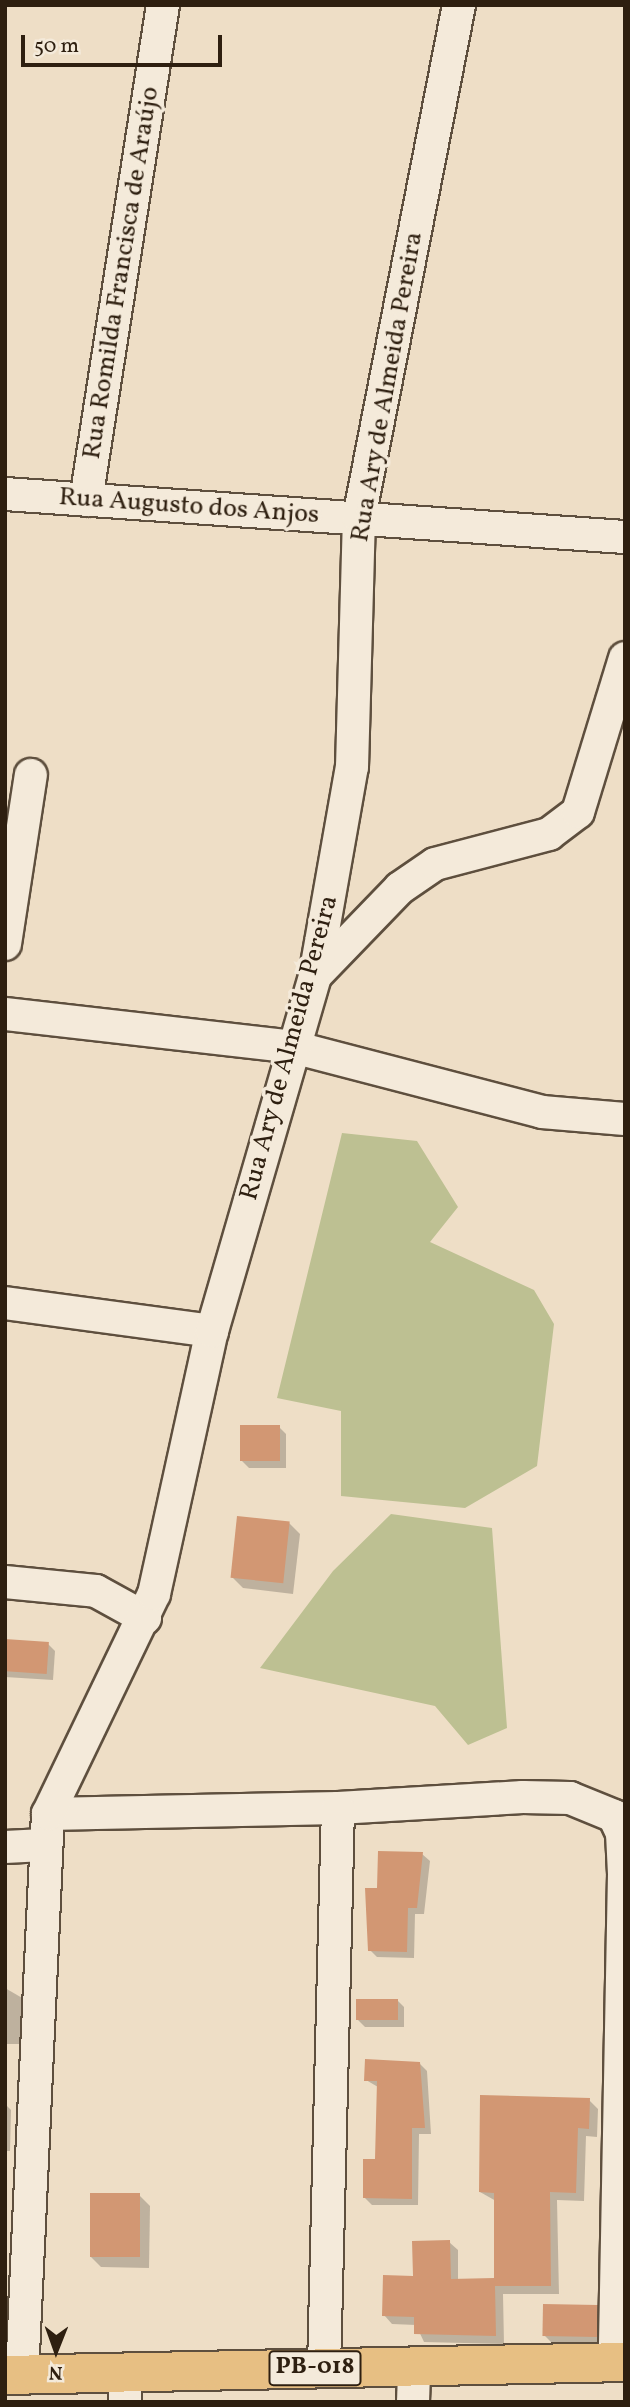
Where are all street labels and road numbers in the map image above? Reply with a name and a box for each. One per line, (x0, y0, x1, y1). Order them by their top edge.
street label: Rua Romilda Francisca de Araújo (77, 84, 167, 462)
street label: Rua Ary de Almeida Pereira (345, 229, 431, 545)
street label: Rua Augusto dos Anjos (58, 482, 320, 532)
street label: Rua Ary de Almeida Pereira (234, 892, 346, 1204)
road number: PB-018 (268, 2348, 362, 2388)

